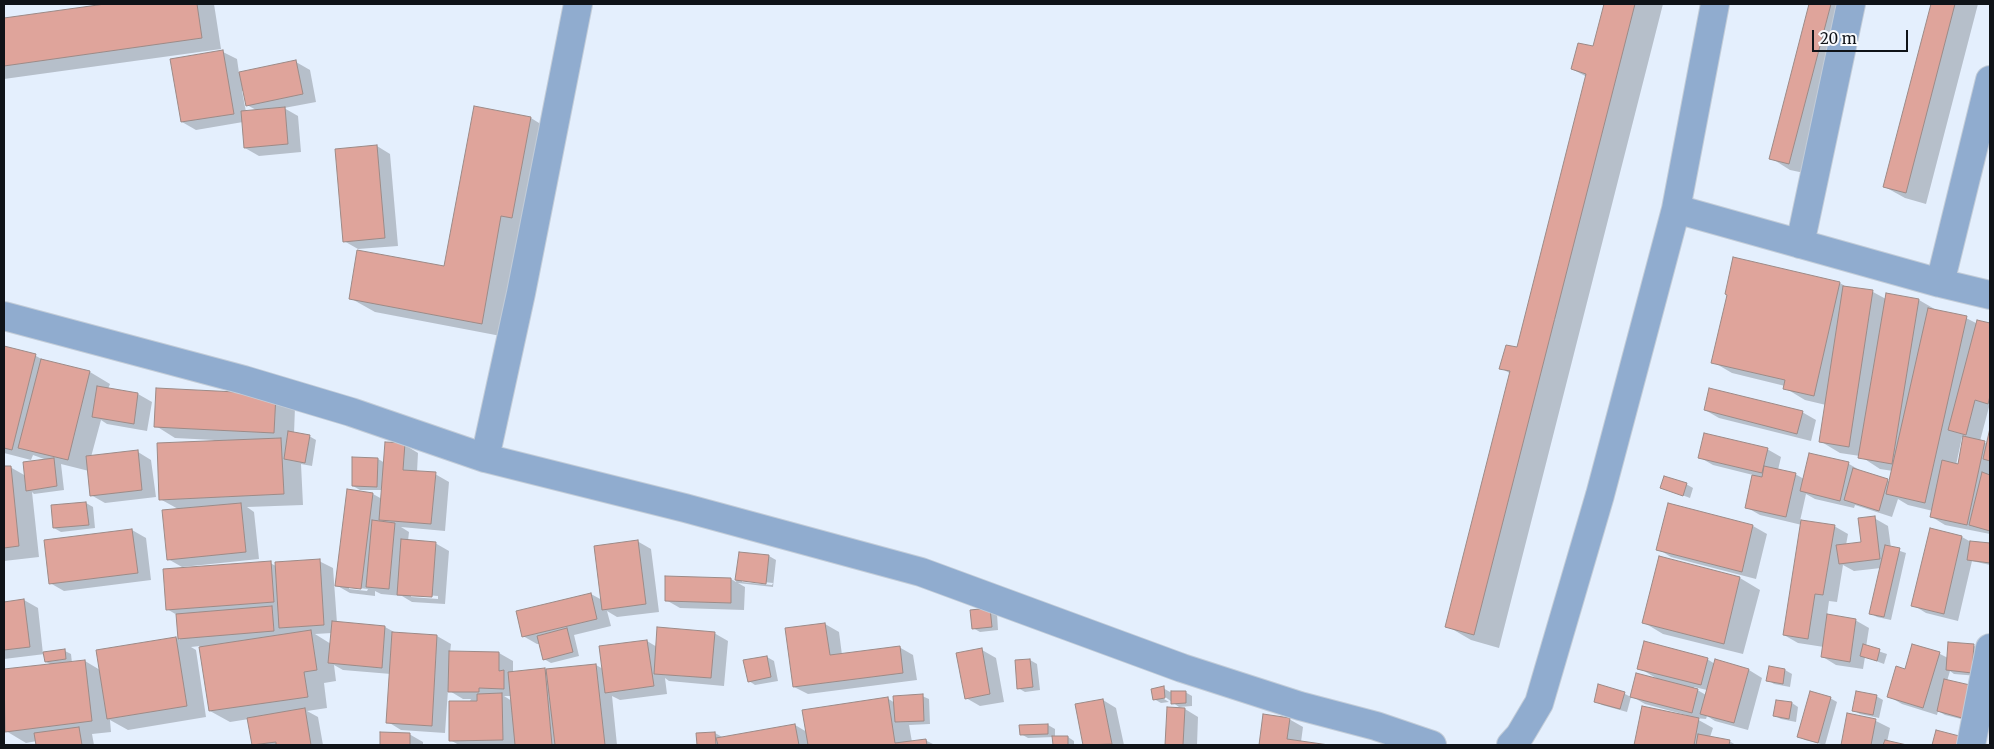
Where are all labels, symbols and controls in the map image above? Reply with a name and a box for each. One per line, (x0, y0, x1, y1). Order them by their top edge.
scale bar (1814, 20, 1910, 52)
text: 20 m (1820, 29, 1857, 48)

